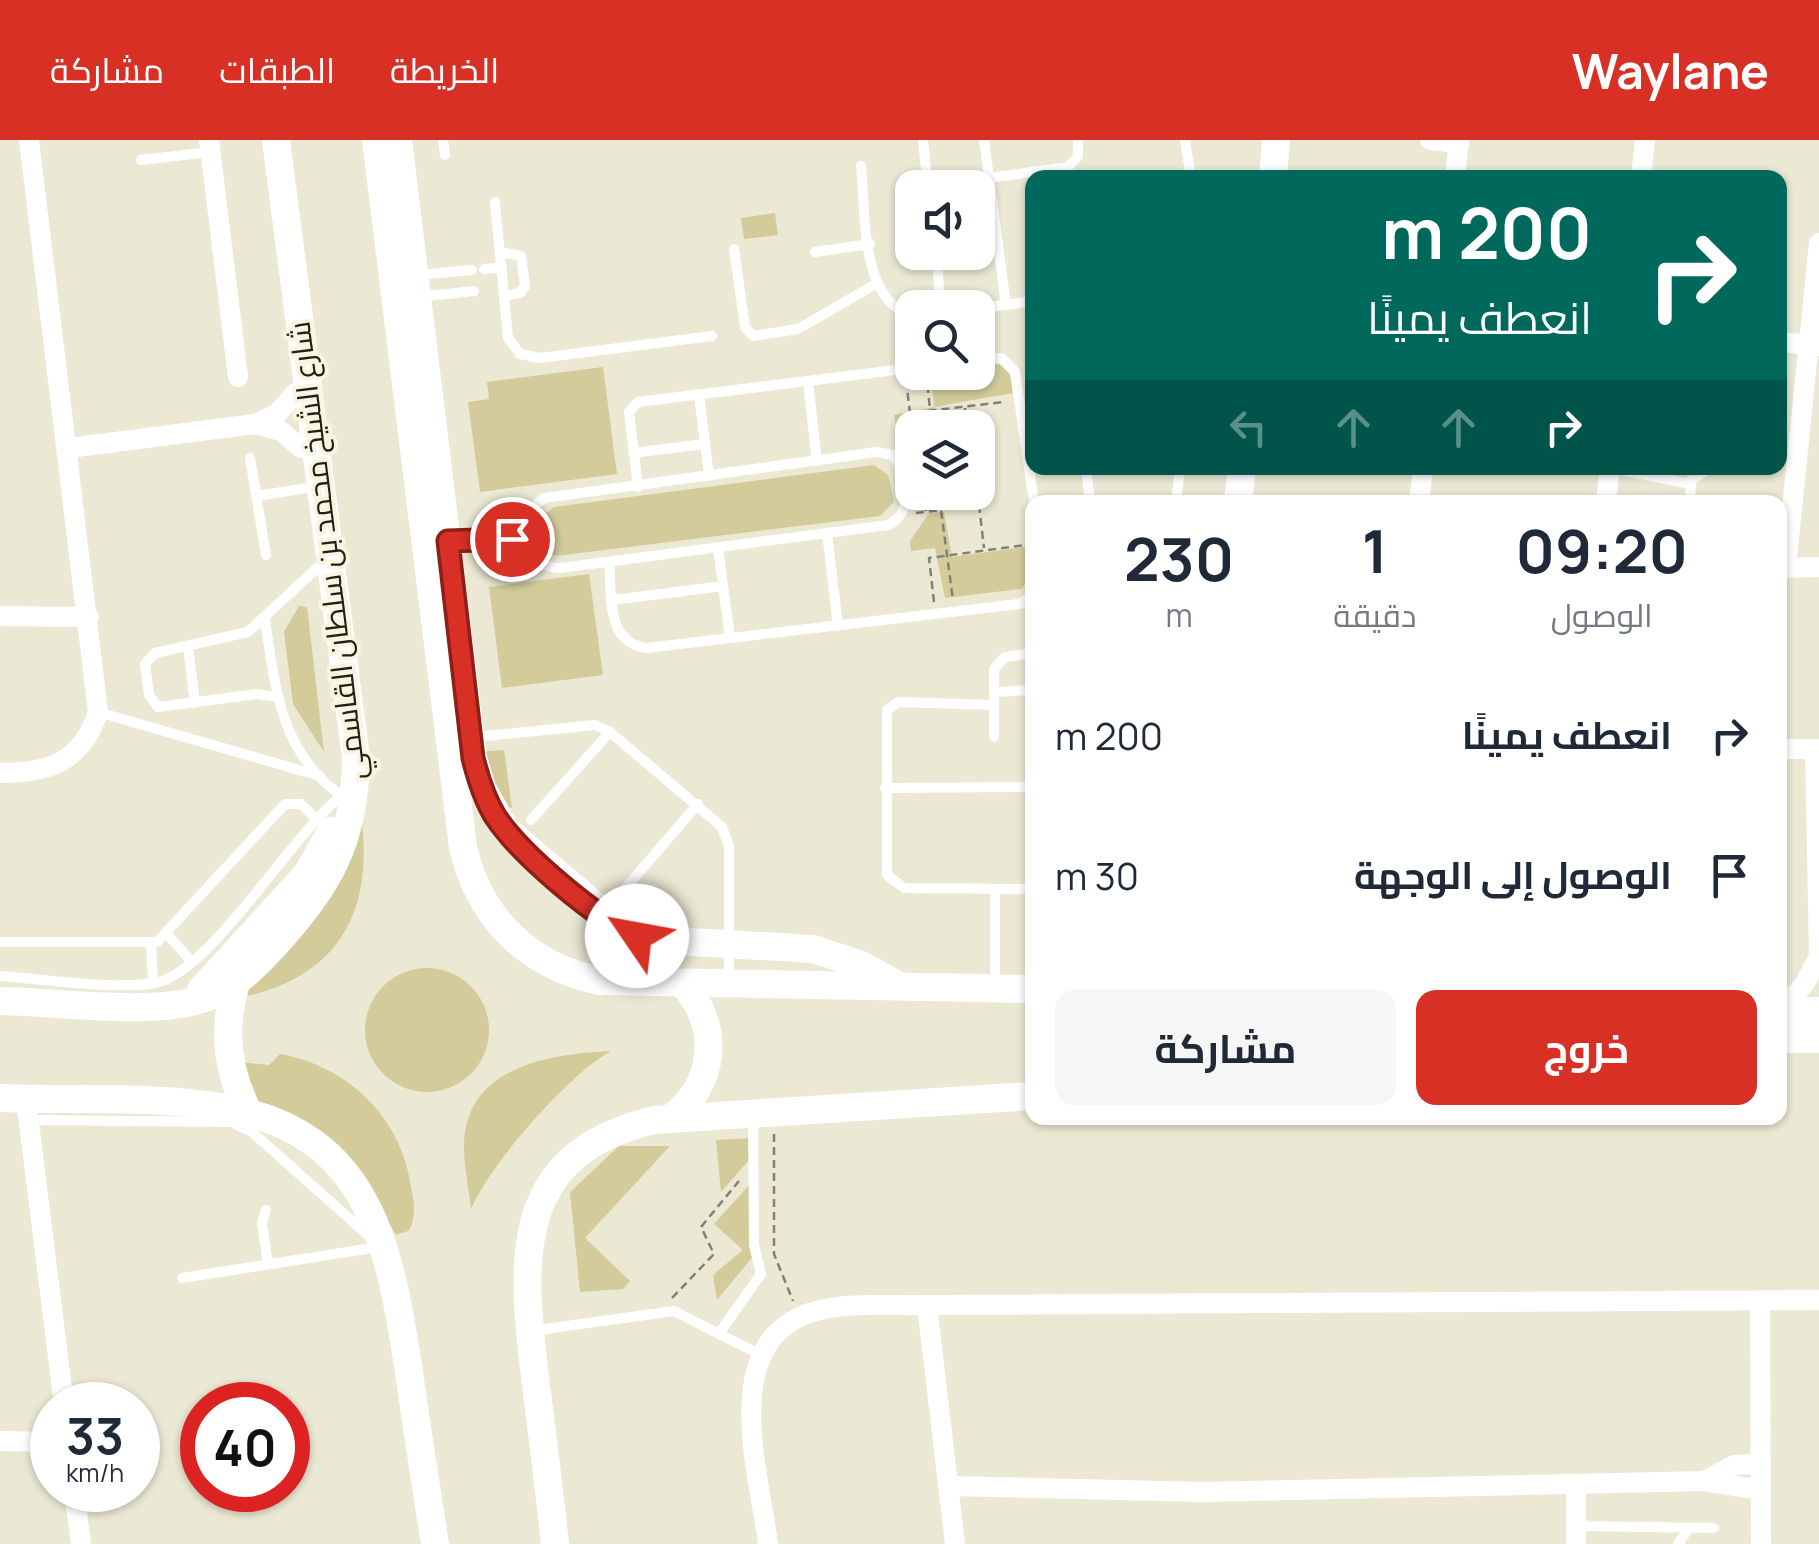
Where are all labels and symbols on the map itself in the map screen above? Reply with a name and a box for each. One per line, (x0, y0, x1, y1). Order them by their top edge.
street label: شارع الشيخ محمد بن سلطان القاسمي (278, 319, 378, 783)
pin (470, 497, 555, 582)
position arrow (585, 884, 689, 988)
speed limit sign: 40 (180, 1382, 310, 1512)

